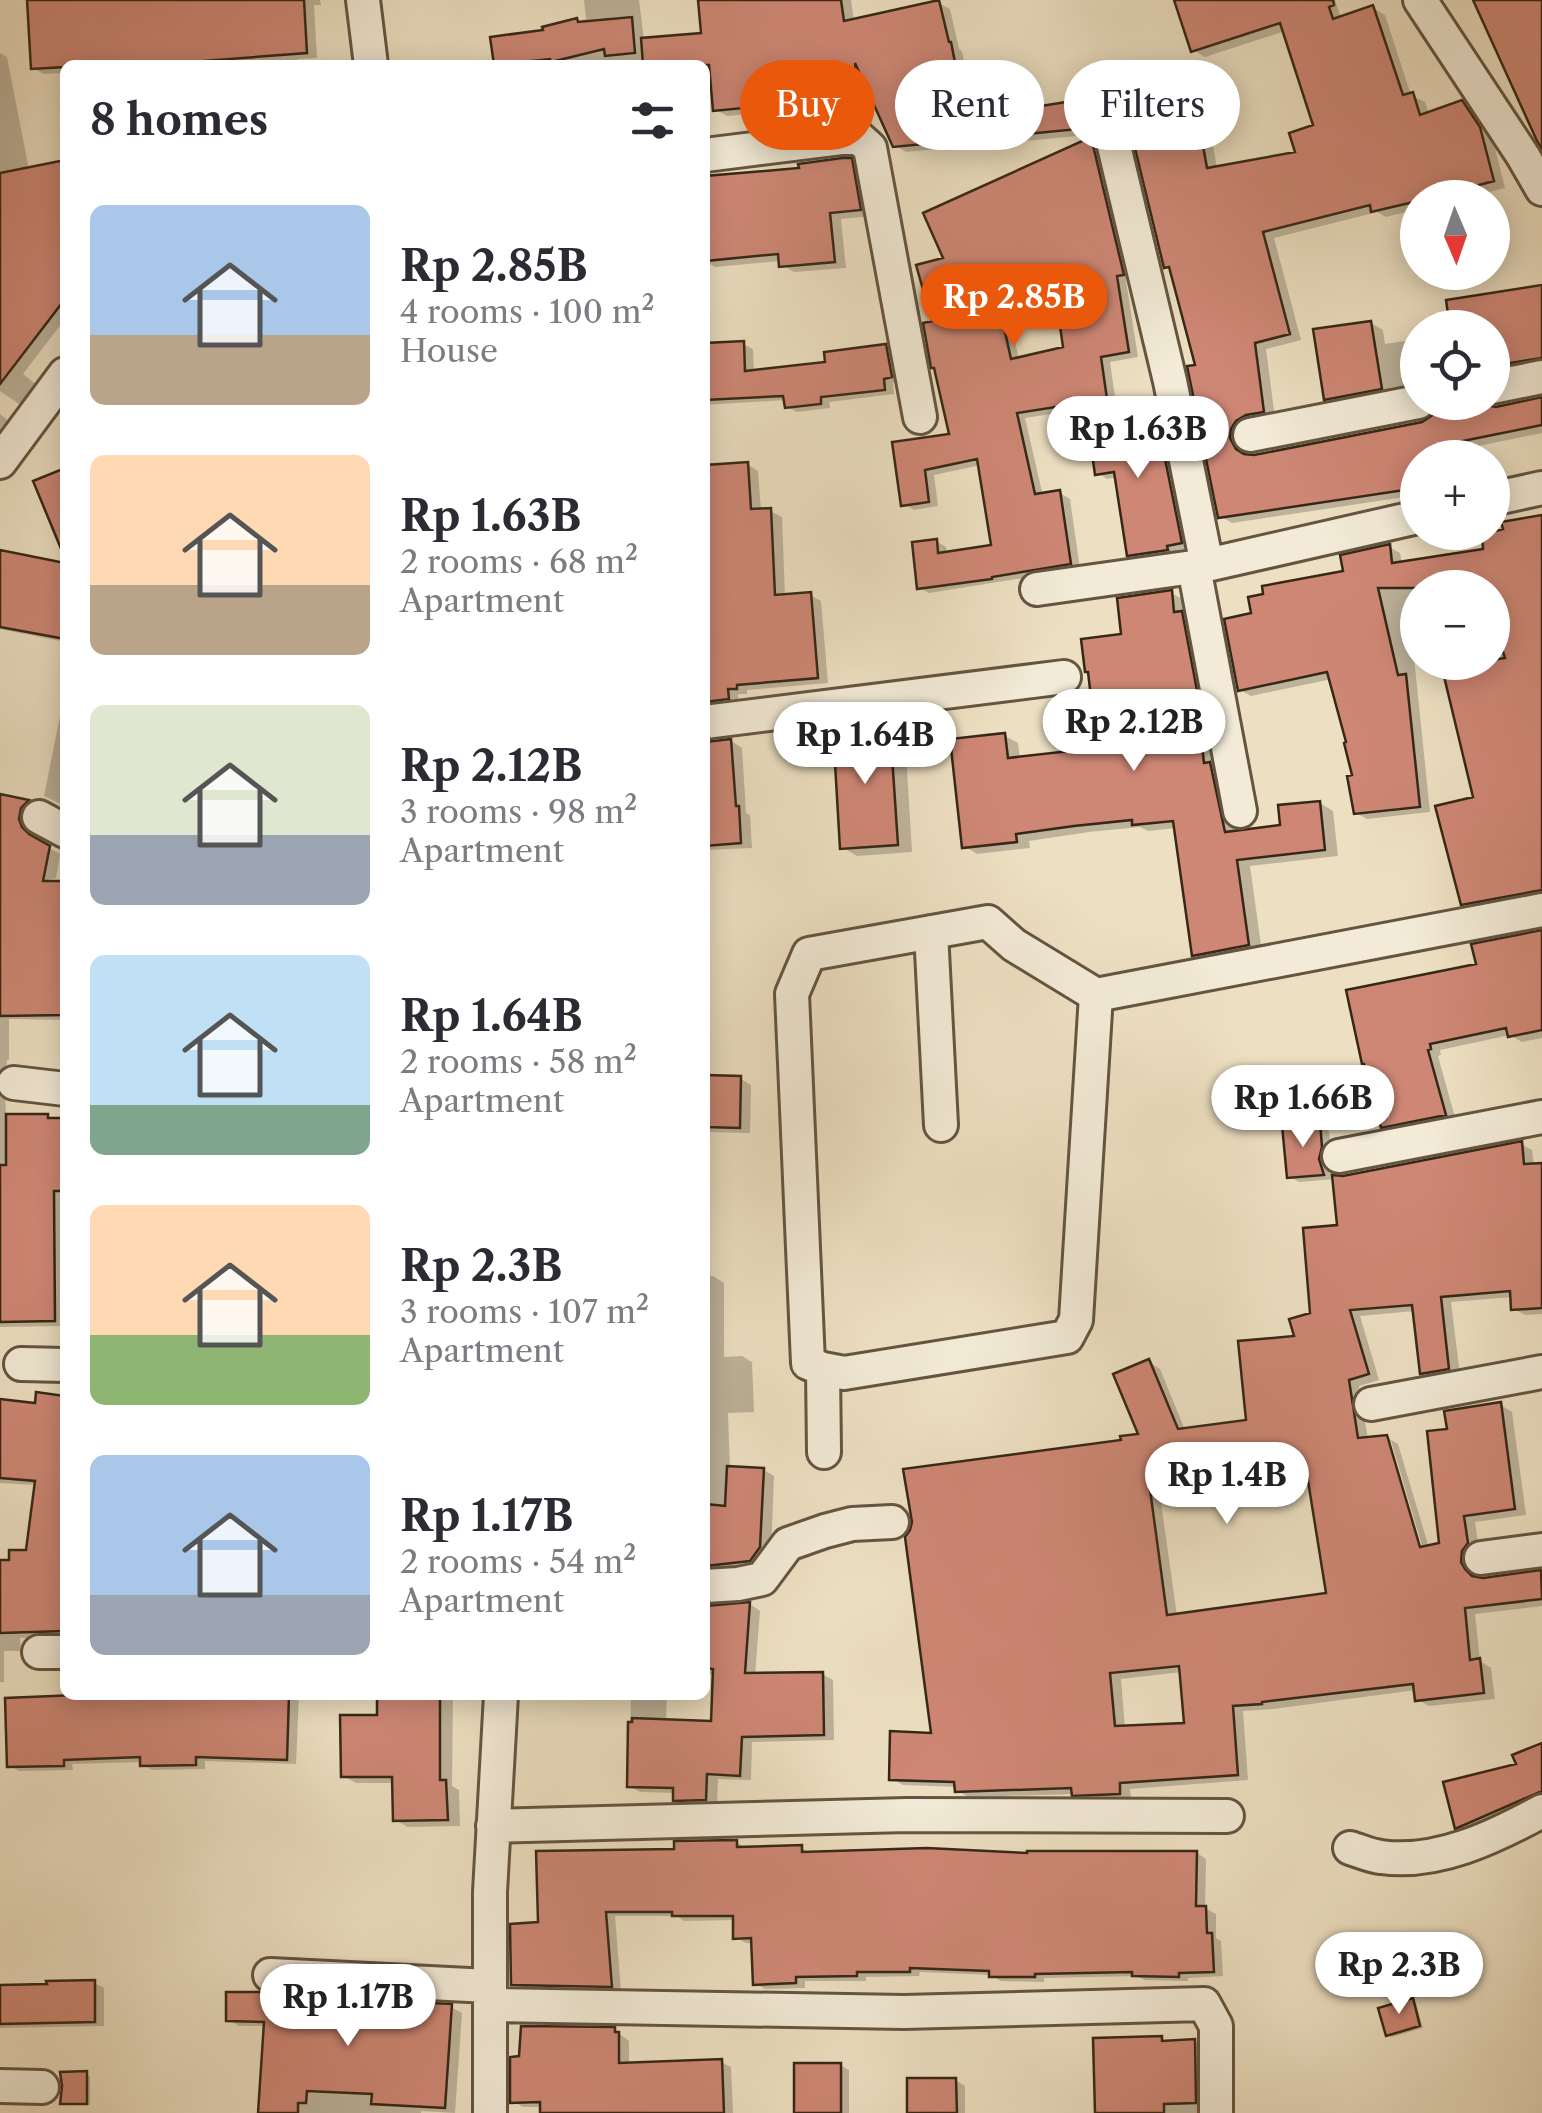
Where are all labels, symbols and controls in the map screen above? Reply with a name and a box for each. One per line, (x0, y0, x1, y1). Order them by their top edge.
chip: Buy (740, 60, 875, 150)
chip: Rent (895, 60, 1044, 150)
chip: Filters (1064, 60, 1240, 150)
icon: filters (625, 93, 680, 148)
text: 8 homes (90, 94, 268, 146)
north arrow (1400, 180, 1510, 290)
map controls (1400, 180, 1510, 680)
text: Rp 2.85B (400, 240, 588, 292)
icon: home (170, 245, 290, 365)
pin: Rp 2.85B (911, 264, 1117, 349)
text: Rp 2.85B (942, 277, 1086, 316)
text: 4 rooms · 100 m² (400, 292, 655, 331)
button: locate (1400, 310, 1510, 420)
text: House (400, 331, 498, 370)
pin: Rp 1.63B (1035, 396, 1241, 481)
text: Rp 1.63B (1069, 409, 1207, 448)
button: + (1400, 440, 1510, 550)
text: Rp 1.63B (400, 490, 582, 542)
icon: home (170, 495, 290, 615)
text: 2 rooms · 68 m² (400, 542, 638, 581)
button: − (1400, 570, 1510, 680)
text: Apartment (400, 581, 564, 620)
pin: Rp 2.12B (1031, 689, 1237, 774)
pin: Rp 1.64B (762, 702, 968, 787)
text: Rp 2.12B (1065, 702, 1203, 741)
text: Rp 1.64B (795, 715, 935, 754)
text: Rp 2.12B (400, 740, 582, 792)
icon: home (170, 745, 290, 865)
text: 3 rooms · 98 m² (400, 792, 637, 831)
text: Apartment (400, 831, 564, 870)
text: Rp 1.64B (400, 990, 583, 1042)
icon: home (170, 995, 290, 1115)
text: 2 rooms · 58 m² (400, 1042, 637, 1081)
pin: Rp 1.66B (1200, 1065, 1406, 1150)
text: Rp 1.66B (1233, 1078, 1373, 1117)
text: Apartment (400, 1081, 564, 1120)
text: Rp 2.3B (400, 1240, 562, 1292)
icon: home (170, 1245, 290, 1365)
text: 3 rooms · 107 m² (400, 1292, 649, 1331)
text: Apartment (400, 1331, 564, 1370)
pin: Rp 1.4B (1135, 1442, 1319, 1527)
text: Rp 1.4B (1167, 1455, 1287, 1494)
text: Rp 1.17B (400, 1490, 574, 1542)
icon: home (170, 1495, 290, 1615)
text: 2 rooms · 54 m² (400, 1542, 636, 1581)
text: Apartment (400, 1581, 564, 1620)
pin: Rp 2.3B (1307, 1932, 1491, 2017)
text: Rp 2.3B (1337, 1945, 1461, 1984)
pin: Rp 1.17B (245, 1964, 451, 2049)
text: Rp 1.17B (282, 1977, 414, 2016)

